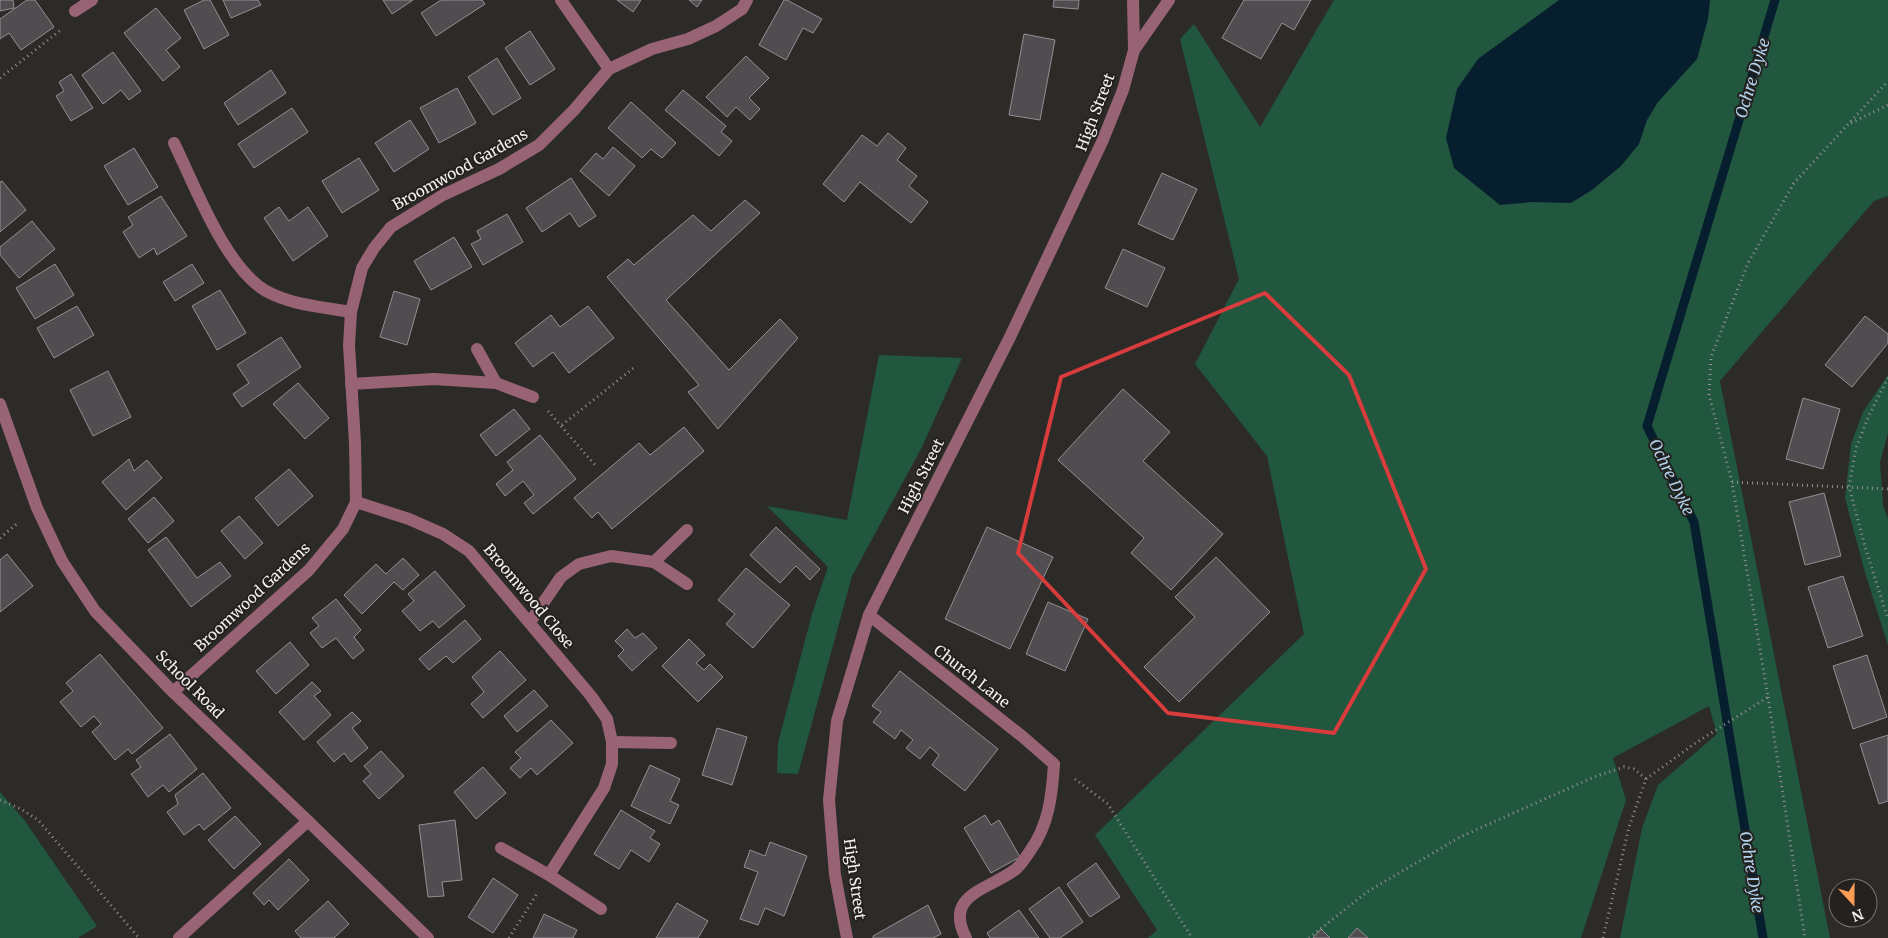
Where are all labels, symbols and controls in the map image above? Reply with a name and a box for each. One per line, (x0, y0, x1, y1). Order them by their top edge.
water label: Ochre Dyke (1730, 36, 1774, 120)
street label: High Street (1071, 70, 1119, 154)
street label: Broomwood Gardens (389, 124, 531, 214)
street label: High Street (894, 435, 948, 517)
water label: Ochre Dyke (1645, 435, 1699, 519)
street label: Broomwood Gardens (190, 538, 314, 656)
street label: Broomwood Close (480, 540, 578, 652)
street label: Church Lane (930, 640, 1014, 712)
street label: School Road (152, 646, 228, 722)
water label: Ochre Dyke (1736, 830, 1768, 914)
street label: High Street (840, 837, 870, 921)
north arrow (1828, 878, 1878, 928)
text: N (1849, 905, 1866, 926)

